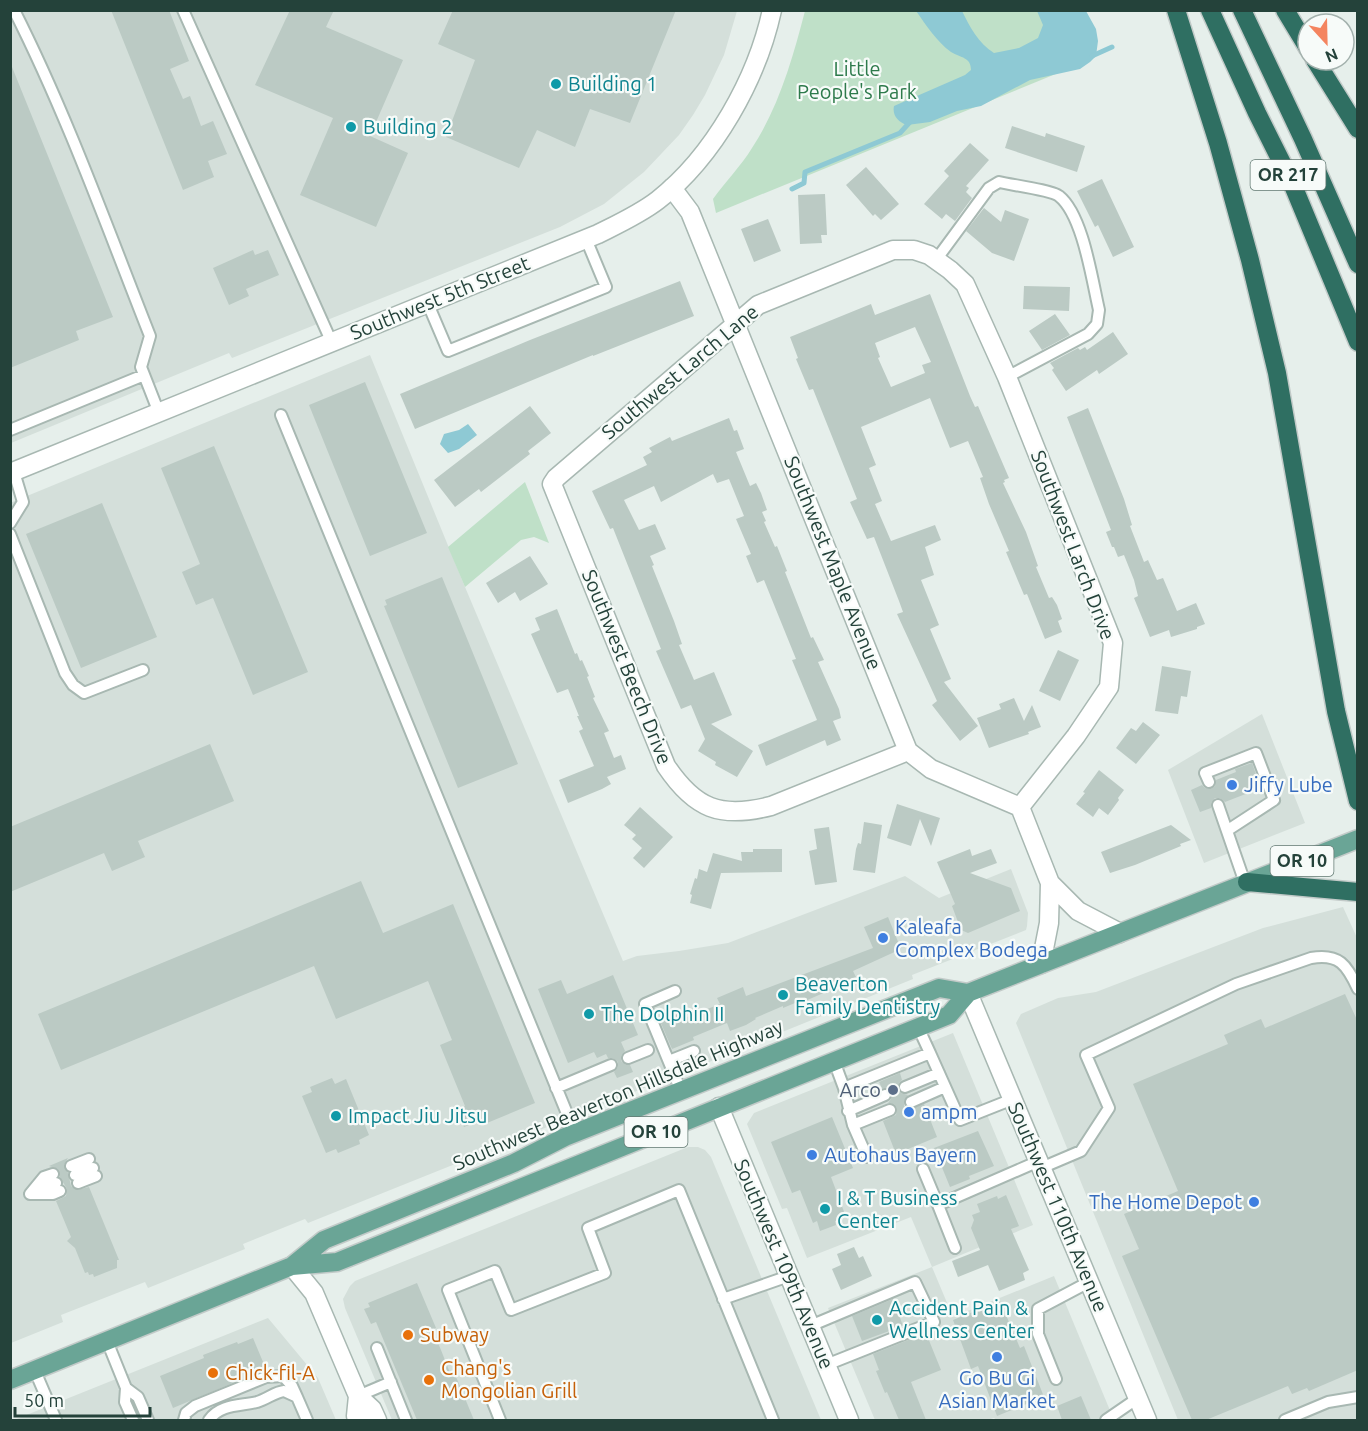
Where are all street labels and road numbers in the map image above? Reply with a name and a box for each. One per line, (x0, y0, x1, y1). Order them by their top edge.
road number: OR 217 (1250, 160, 1326, 190)
street label: Southwest 5th Street (347, 251, 533, 344)
street label: Southwest Larch Lane (597, 300, 762, 444)
street label: Southwest Larch Drive (1027, 447, 1120, 643)
street label: Southwest Maple Avenue (780, 453, 887, 673)
street label: Southwest Beech Drive (578, 566, 677, 767)
road number: OR 10 (1270, 846, 1334, 876)
street label: Southwest Beaverton Hillsdale Highway (449, 1014, 787, 1175)
street label: Southwest 110th Avenue (1004, 1098, 1113, 1315)
road number: OR 10 (624, 1117, 688, 1147)
street label: Southwest 109th Avenue (730, 1155, 839, 1372)

